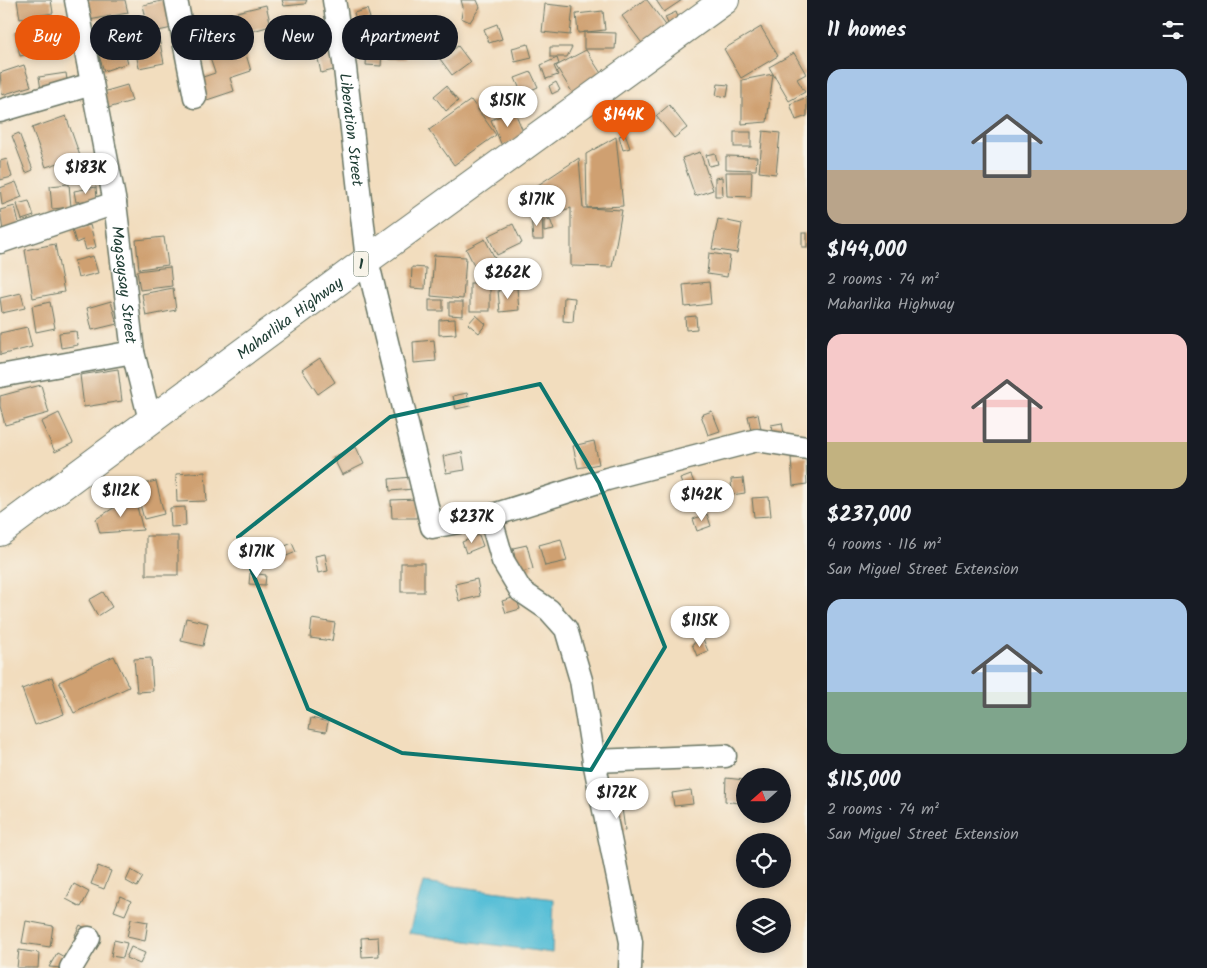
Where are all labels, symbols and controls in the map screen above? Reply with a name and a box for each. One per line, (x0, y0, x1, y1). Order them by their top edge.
text: 11 homes (827, 14, 906, 47)
chip: Buy (15, 15, 80, 60)
chip: Rent (90, 15, 161, 60)
chip: Filters (171, 15, 254, 60)
chip: New (264, 15, 332, 60)
chip: Apartment (342, 15, 458, 60)
icon: filters (1159, 16, 1187, 44)
street label: Liberation Street (332, 72, 370, 189)
pin: $151K (473, 86, 543, 128)
text: $151K (490, 89, 526, 114)
pin: $144K (589, 100, 659, 142)
icon: home (962, 101, 1052, 191)
text: $144K (603, 103, 645, 128)
pin: $183K (51, 152, 121, 195)
text: $183K (65, 156, 107, 181)
pin: $171K (502, 184, 572, 227)
text: $171K (519, 188, 555, 213)
street label: Magsaysay Street (104, 225, 143, 346)
text: $144,000 (827, 234, 907, 267)
road number: 1 (354, 252, 368, 276)
pin: $262K (473, 258, 543, 300)
text: $262K (485, 261, 531, 286)
text: 2 rooms · 74 m² (827, 267, 939, 292)
street label: Maharlika Highway (232, 271, 349, 367)
text: Maharlika Highway (827, 292, 954, 317)
icon: home (962, 366, 1052, 456)
pin: $112K (86, 476, 156, 518)
text: $112K (102, 479, 140, 504)
pin: $142K (667, 480, 737, 522)
text: $142K (681, 483, 723, 508)
text: $237,000 (827, 499, 911, 532)
pin: $237K (437, 502, 507, 544)
text: $237K (450, 505, 494, 530)
text: 4 rooms · 116 m² (827, 532, 941, 557)
pin: $171K (222, 536, 292, 579)
text: $171K (239, 540, 275, 565)
text: San Miguel Street Extension (827, 557, 1019, 582)
pin: $115K (665, 606, 735, 648)
text: $115K (682, 609, 718, 634)
icon: home (962, 631, 1052, 721)
text: $115,000 (827, 764, 901, 797)
north arrow (736, 768, 791, 822)
map controls (736, 768, 791, 953)
pin: $172K (582, 778, 652, 820)
text: $172K (597, 781, 637, 806)
text: 2 rooms · 74 m² (827, 797, 939, 822)
text: San Miguel Street Extension (827, 822, 1019, 847)
button: locate (736, 833, 791, 888)
button: layers (736, 898, 791, 953)

